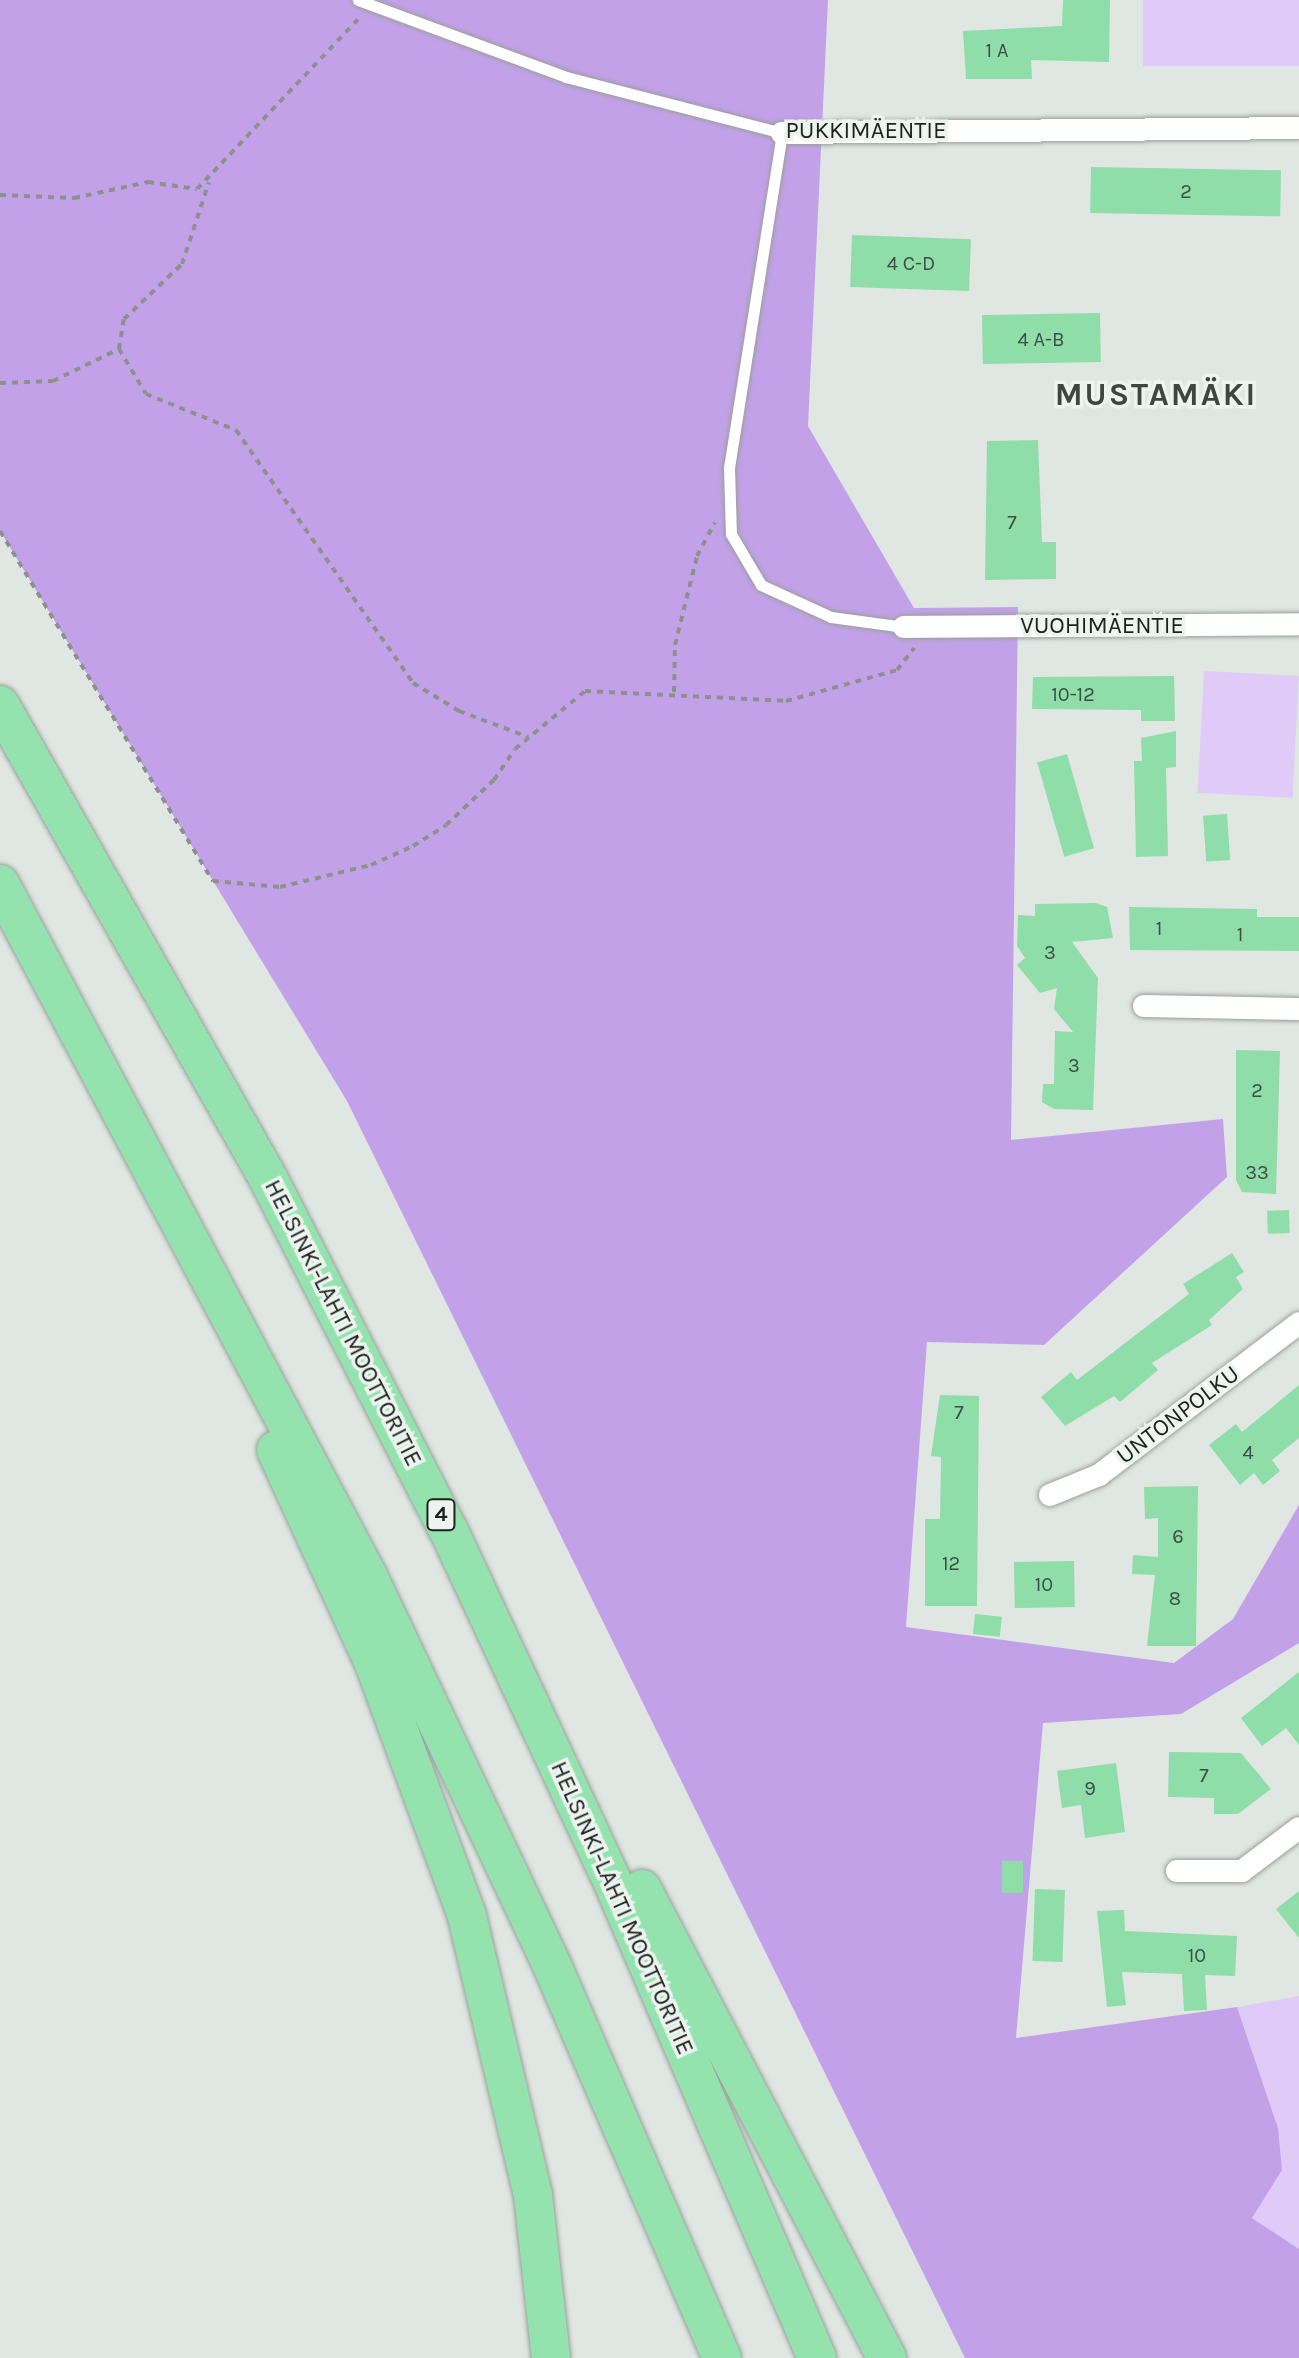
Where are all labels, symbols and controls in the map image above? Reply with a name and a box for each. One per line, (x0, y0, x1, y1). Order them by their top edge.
house number: 1 A (986, 38, 1008, 62)
street label: PUKKIMÄENTIE (785, 117, 947, 145)
house number: 2 (1180, 179, 1192, 203)
house number: 4 C-D (887, 251, 935, 275)
house number: 4 A-B (1018, 327, 1064, 351)
district label: MUSTAMÄKI (1055, 376, 1257, 414)
house number: 7 (1007, 510, 1017, 534)
street label: VUOHIMÄENTIE (1020, 612, 1184, 640)
house number: 10-12 (1051, 682, 1095, 706)
house number: 1 (1156, 916, 1162, 940)
house number: 1 (1237, 922, 1243, 946)
house number: 3 (1044, 940, 1056, 964)
house number: 3 (1068, 1053, 1080, 1077)
house number: 2 (1251, 1078, 1263, 1102)
house number: 33 (1245, 1160, 1269, 1184)
street label: HELSINKI-LAHTI MOOTTORITIE (258, 1175, 428, 1471)
street label: UNTONPOLKU (1111, 1359, 1245, 1471)
house number: 7 (954, 1400, 964, 1424)
house number: 4 (1242, 1440, 1254, 1464)
road number: 4 (425, 1497, 457, 1533)
house number: 6 (1172, 1524, 1184, 1548)
house number: 12 (942, 1551, 960, 1575)
house number: 10 (1035, 1572, 1053, 1596)
house number: 8 (1169, 1586, 1181, 1610)
street label: HELSINKI-LAHTI MOOTTORITIE (544, 1757, 700, 2059)
house number: 7 (1199, 1763, 1209, 1787)
house number: 9 (1084, 1776, 1096, 1800)
house number: 10 (1188, 1943, 1206, 1967)

